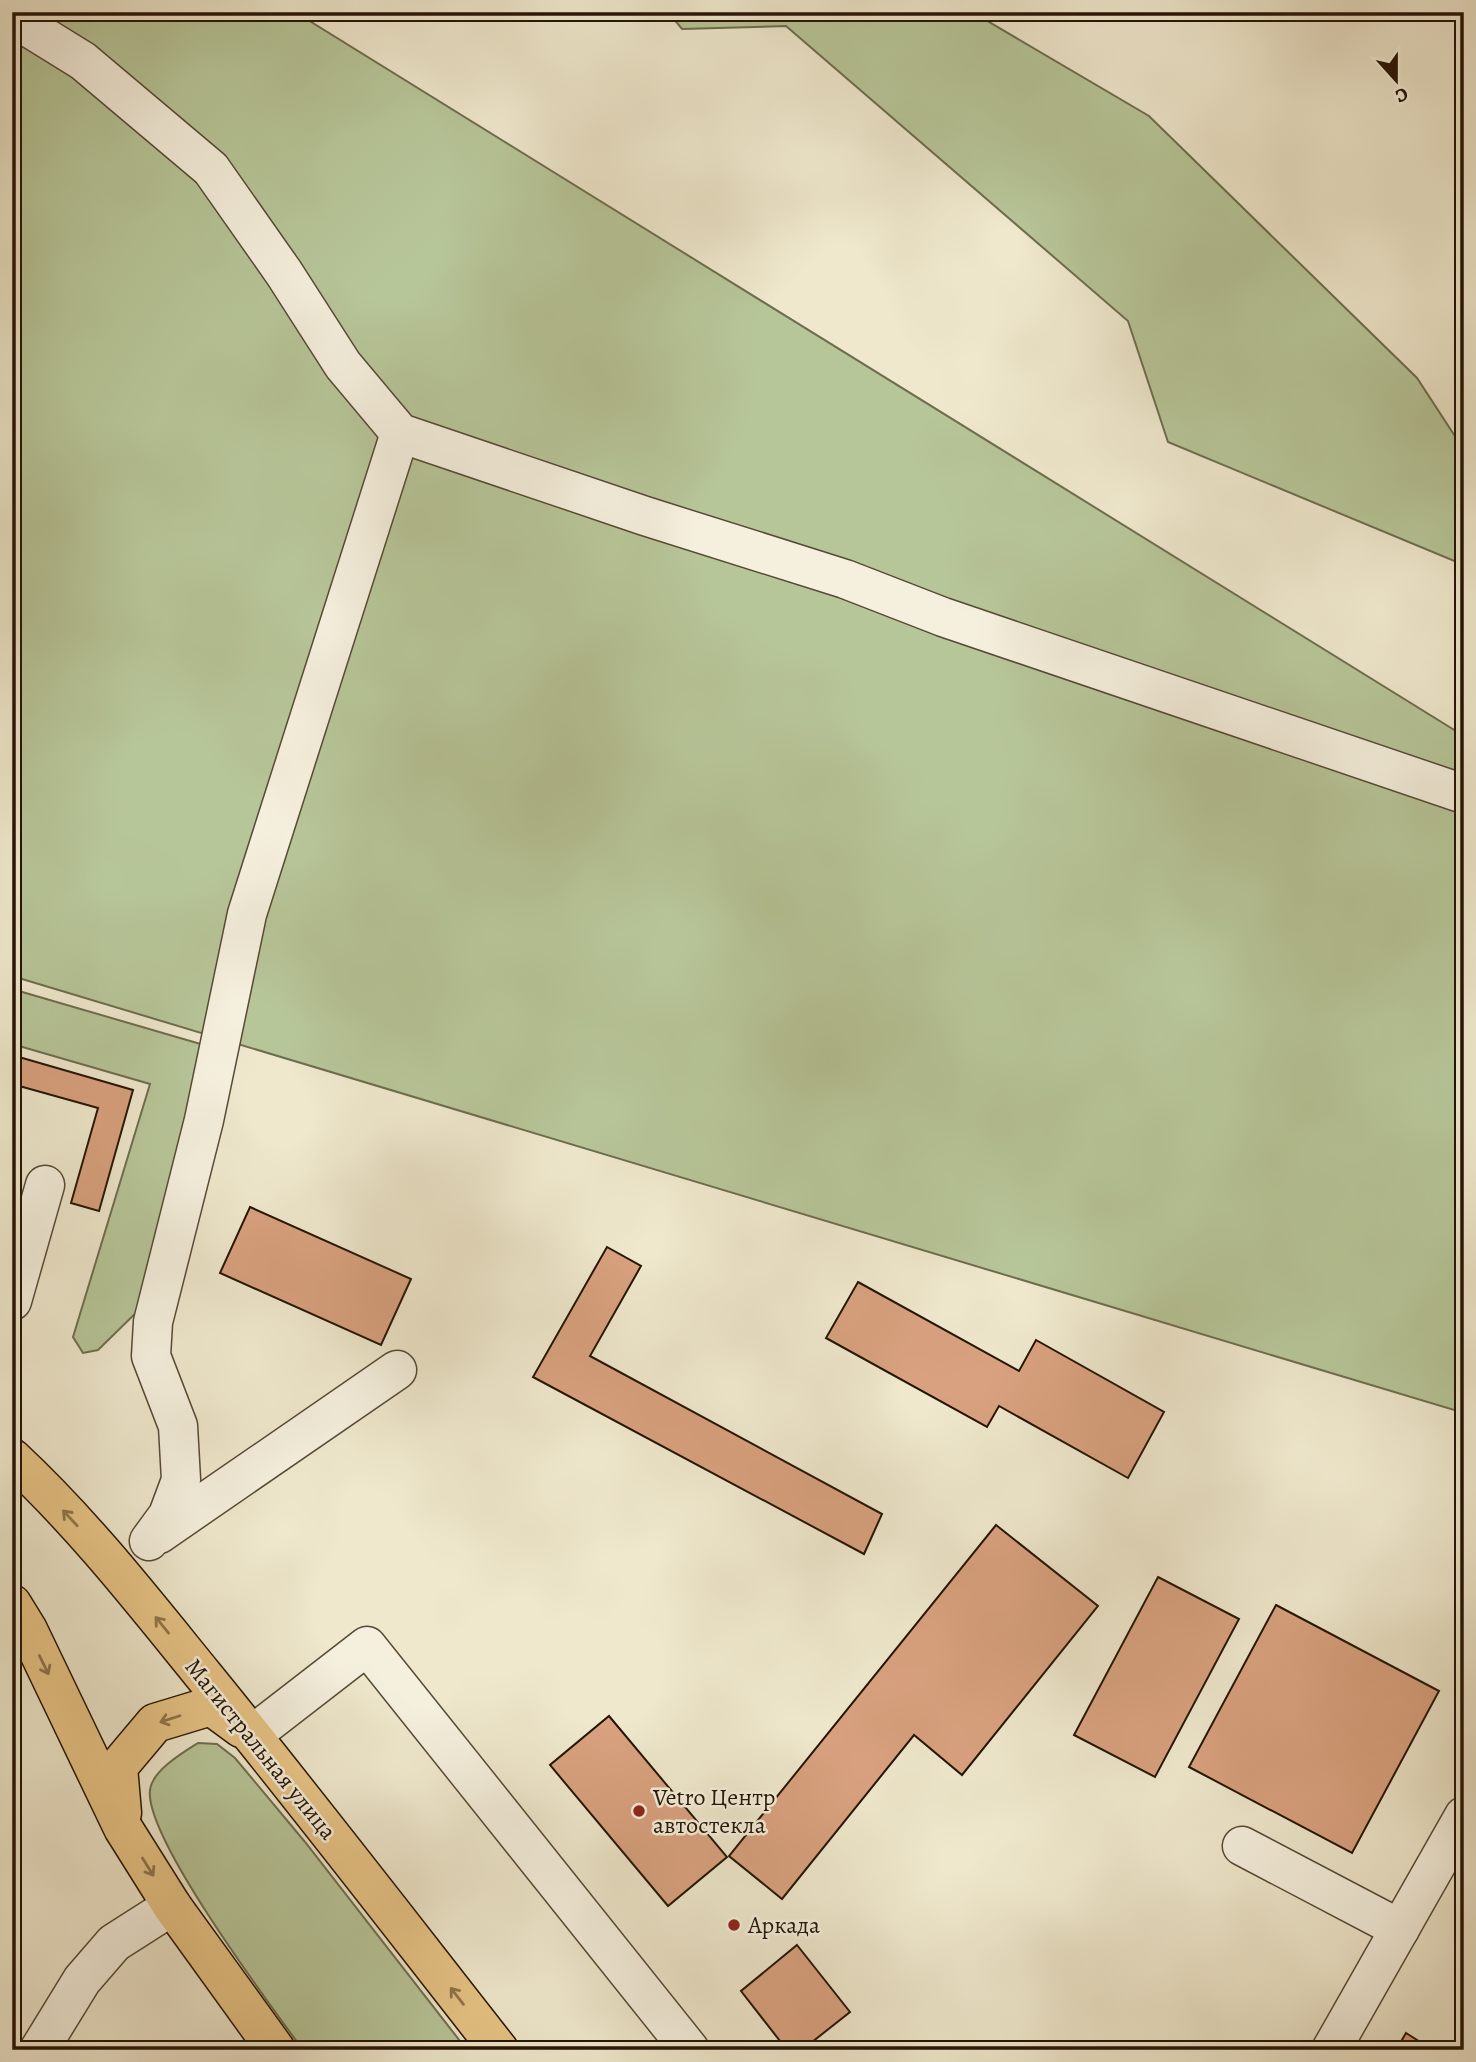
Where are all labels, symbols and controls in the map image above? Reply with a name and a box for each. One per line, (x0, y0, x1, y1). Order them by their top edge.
north arrow (1360, 46, 1430, 116)
text: С (1392, 81, 1412, 109)
one-way arrow (62, 1509, 78, 1527)
one-way arrow (154, 1616, 170, 1634)
street label: Магистральная улица (178, 1651, 344, 1847)
one-way arrow (38, 1654, 52, 1675)
one-way arrow (159, 1713, 181, 1726)
place label: Vetro Центр автостекла (652, 1781, 775, 1841)
marker: Vetro Центр автостекла (631, 1803, 647, 1819)
one-way arrow (140, 1857, 155, 1876)
place label: Аркада (747, 1909, 820, 1941)
marker: Аркада (726, 1917, 742, 1933)
one-way arrow (449, 1987, 464, 2006)

